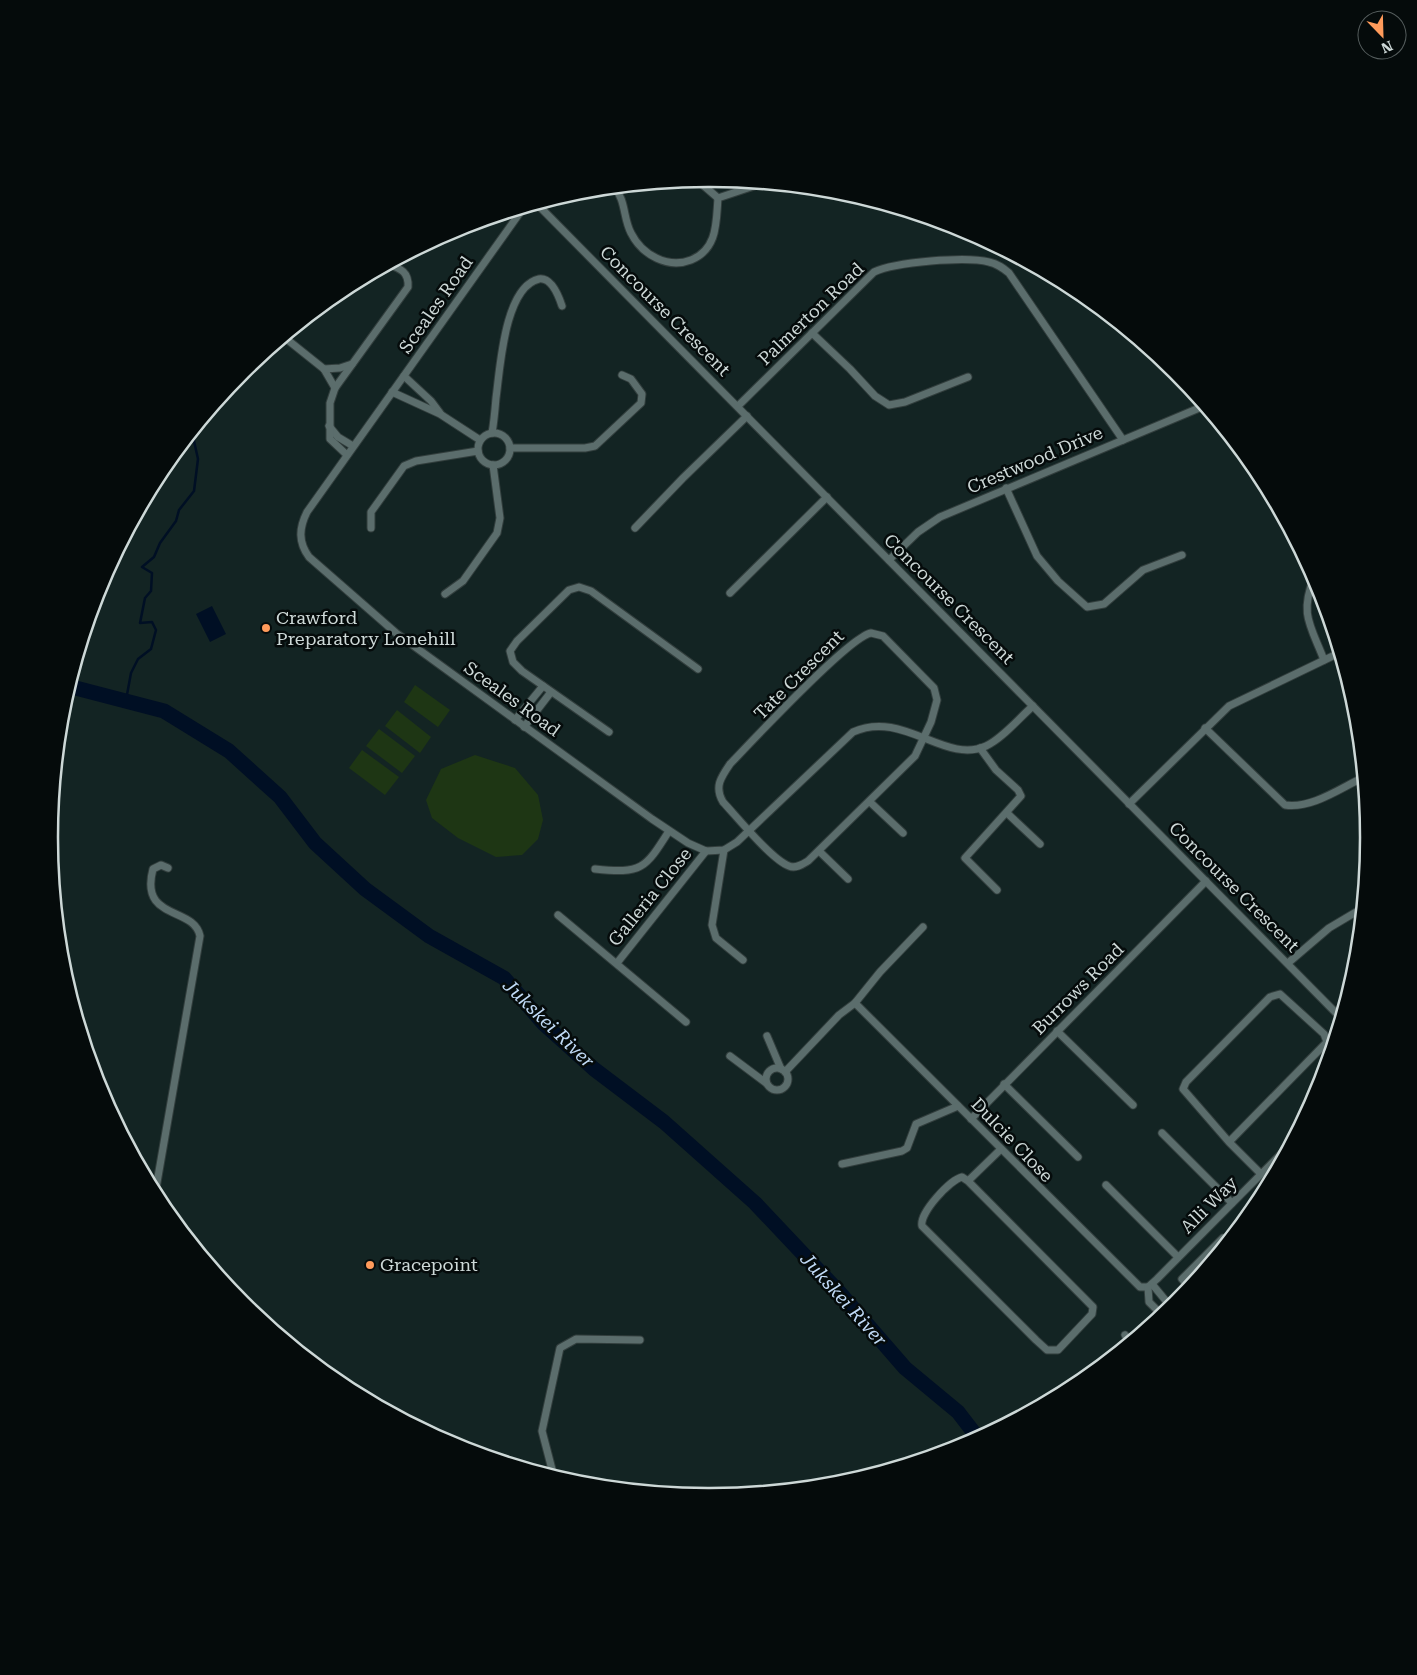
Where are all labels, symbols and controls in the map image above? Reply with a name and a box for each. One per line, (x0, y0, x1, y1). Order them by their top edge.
north arrow (1357, 10, 1407, 60)
text: N (1379, 37, 1395, 57)
street label: Concourse Crescent (596, 241, 735, 380)
street label: Sceales Road (394, 252, 477, 357)
street label: Palmerton Road (754, 258, 868, 369)
street label: Crestwood Drive (964, 421, 1106, 498)
street label: Concourse Crescent (880, 529, 1019, 668)
place label: Crawford Preparatory Lonehill (276, 607, 456, 649)
marker: Crawford Preparatory Lonehill (260, 622, 272, 634)
street label: Tate Crescent (749, 625, 848, 724)
street label: Sceales Road (460, 657, 565, 741)
street label: Concourse Crescent (1165, 817, 1304, 956)
street label: Galleria Close (604, 843, 696, 950)
street label: Burrows Road (1028, 938, 1128, 1039)
water label: Jukskei River (497, 973, 599, 1073)
street label: Dulcie Close (967, 1093, 1058, 1186)
street label: Alli Way (1176, 1172, 1242, 1237)
water label: Jukskei River (795, 1247, 892, 1351)
place label: Gracepoint (380, 1254, 478, 1275)
marker: Gracepoint (364, 1259, 376, 1271)

